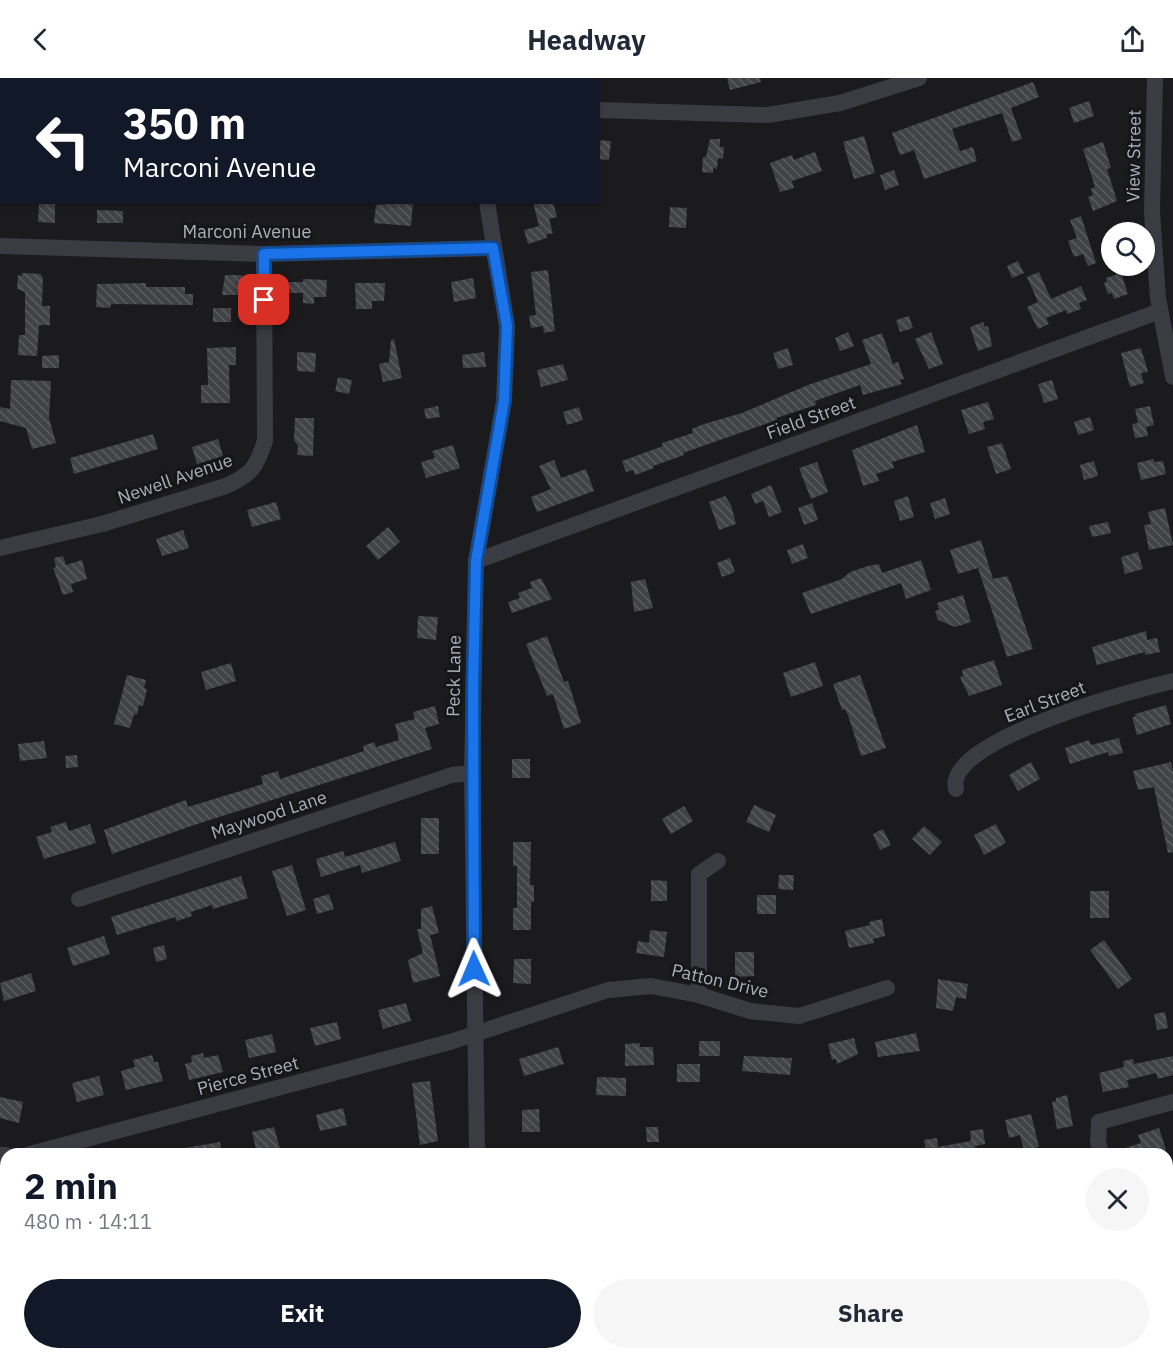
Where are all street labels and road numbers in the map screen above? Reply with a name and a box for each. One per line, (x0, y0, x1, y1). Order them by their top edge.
street label: View Street (1121, 109, 1146, 203)
street label: Marconi Avenue (183, 220, 312, 243)
street label: Field Street (763, 391, 859, 444)
street label: Newell Avenue (114, 448, 236, 509)
street label: Peck Lane (441, 635, 466, 717)
street label: Earl Street (1001, 676, 1089, 728)
street label: Maywood Lane (208, 785, 330, 844)
street label: Patton Drive (669, 958, 771, 1003)
street label: Pierce Street (195, 1051, 301, 1100)

